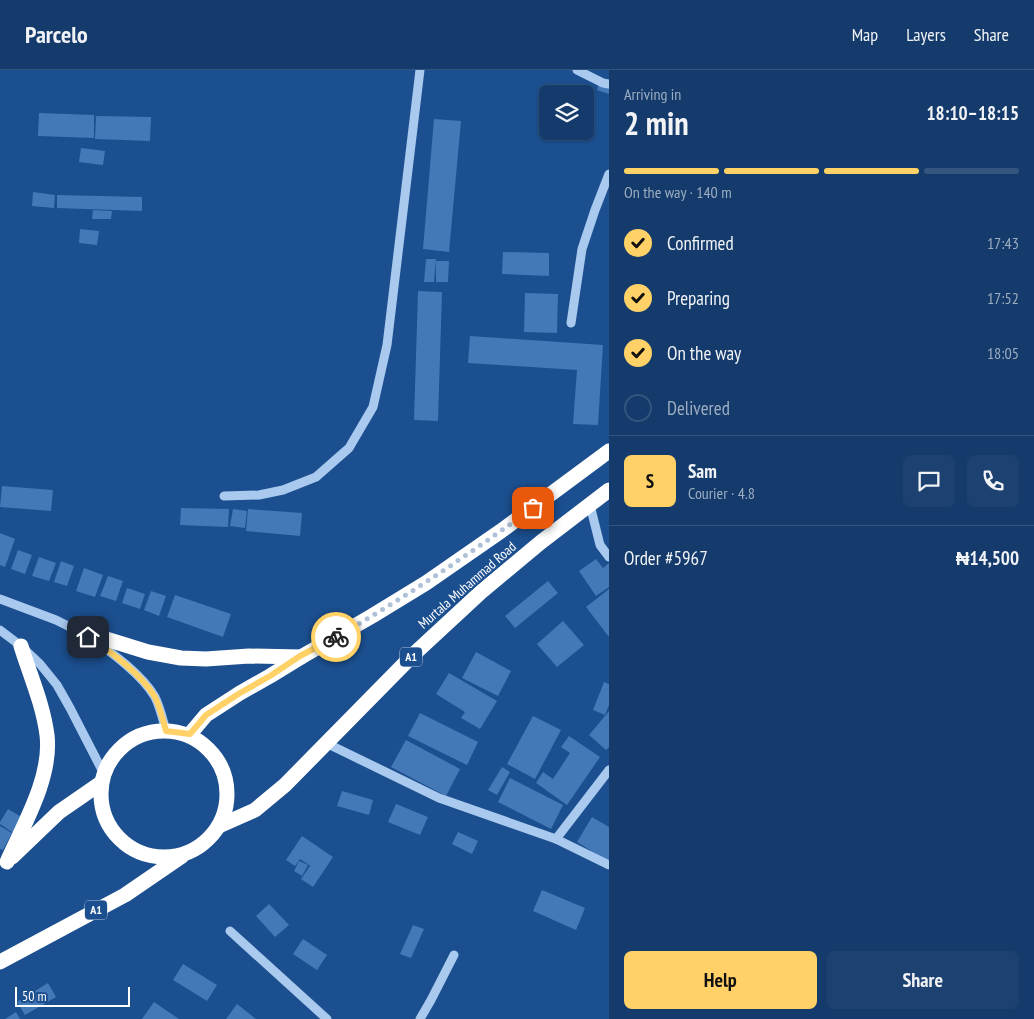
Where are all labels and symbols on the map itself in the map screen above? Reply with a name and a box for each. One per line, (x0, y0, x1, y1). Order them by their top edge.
pin (512, 487, 554, 529)
street label: Murtala Muhammad Road (414, 538, 520, 632)
courier (311, 612, 361, 662)
pin (67, 616, 109, 658)
road number: A1 (400, 648, 422, 666)
road number: A1 (85, 900, 107, 920)
scale bar (15, 984, 130, 1007)

